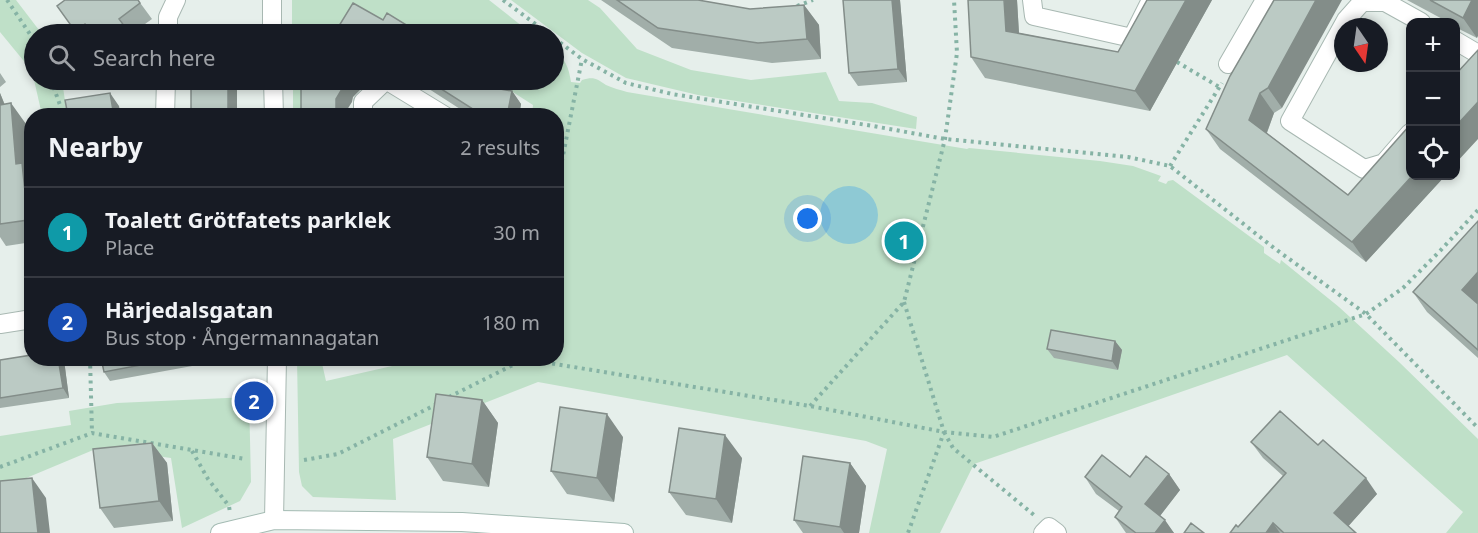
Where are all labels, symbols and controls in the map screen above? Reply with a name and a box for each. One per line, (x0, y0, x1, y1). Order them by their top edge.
north arrow (1334, 18, 1388, 72)
map controls (1406, 18, 1460, 180)
button: + (1406, 18, 1460, 72)
search box (24, 24, 564, 90)
icon: search (45, 41, 78, 74)
text: Search here (93, 42, 215, 72)
button: − (1406, 72, 1460, 126)
button: locate (1406, 126, 1460, 180)
text: Nearby (48, 129, 143, 165)
text: 2 results (460, 134, 540, 161)
text: Toalett Grötfatets parklek (105, 204, 391, 234)
your location (793, 204, 822, 233)
pin: 1 (884, 218, 924, 264)
text: 1 (62, 219, 73, 246)
text: 30 m (493, 219, 540, 246)
text: Place (105, 234, 154, 261)
text: Härjedalsgatan (105, 294, 273, 324)
text: 2 (62, 309, 73, 336)
text: 180 m (482, 309, 540, 336)
text: Bus stop · Ångermannagatan (105, 324, 379, 351)
pin: 2 (234, 378, 274, 424)

